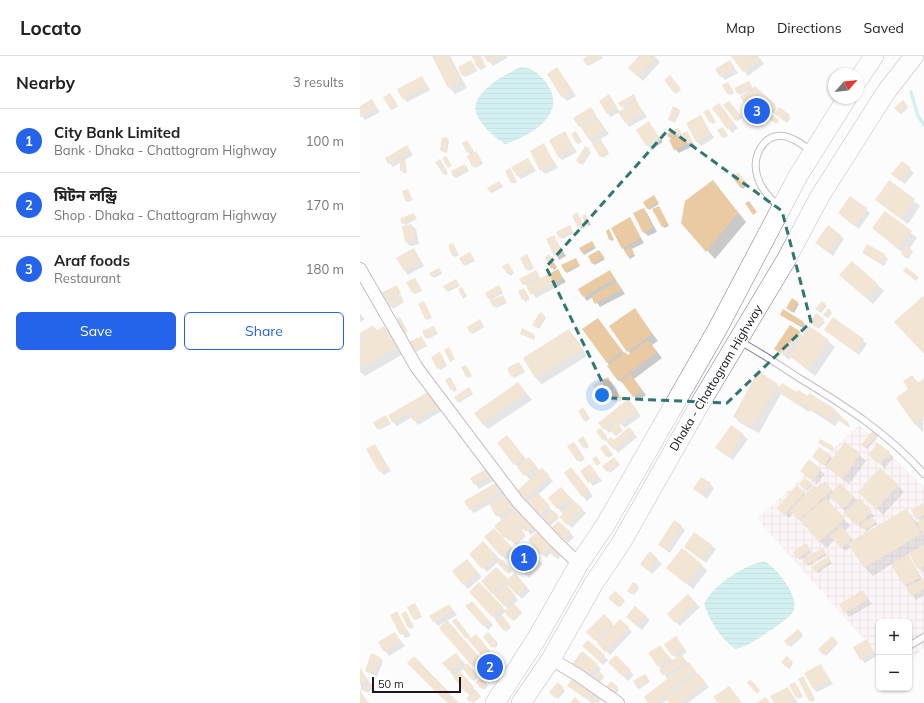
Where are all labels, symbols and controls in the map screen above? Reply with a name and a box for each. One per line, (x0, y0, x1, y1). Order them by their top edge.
text: Locato (20, 16, 81, 40)
text: Map (726, 19, 755, 37)
text: Directions (777, 19, 842, 37)
text: Saved (864, 19, 904, 37)
north arrow (828, 68, 864, 104)
text: Nearby (16, 72, 75, 93)
text: 3 results (293, 74, 344, 90)
pin: 3 (744, 96, 770, 126)
text: City Bank Limited (54, 123, 180, 142)
text: 1 (25, 133, 33, 149)
text: 100 m (306, 133, 344, 149)
text: Bank · Dhaka - Chattogram Highway (54, 142, 277, 158)
text: মিটন লন্ড্রি (54, 186, 117, 205)
text: 2 (25, 197, 33, 213)
text: 170 m (306, 197, 344, 213)
text: Shop · Dhaka - Chattogram Highway (54, 207, 277, 223)
text: Araf foods (54, 251, 130, 270)
text: 3 (25, 261, 33, 277)
text: 180 m (306, 261, 344, 277)
text: Restaurant (54, 270, 121, 286)
street label: Dhaka - Chattogram Highway (666, 301, 766, 454)
button: Save (16, 312, 176, 350)
button: Share (184, 312, 344, 350)
your location (592, 385, 612, 405)
pin: 1 (511, 543, 537, 573)
map controls (876, 619, 912, 691)
button: + (876, 619, 912, 655)
pin: 2 (477, 652, 503, 682)
button: − (876, 655, 912, 691)
scale bar (372, 675, 461, 694)
text: 50 m (378, 677, 404, 691)

